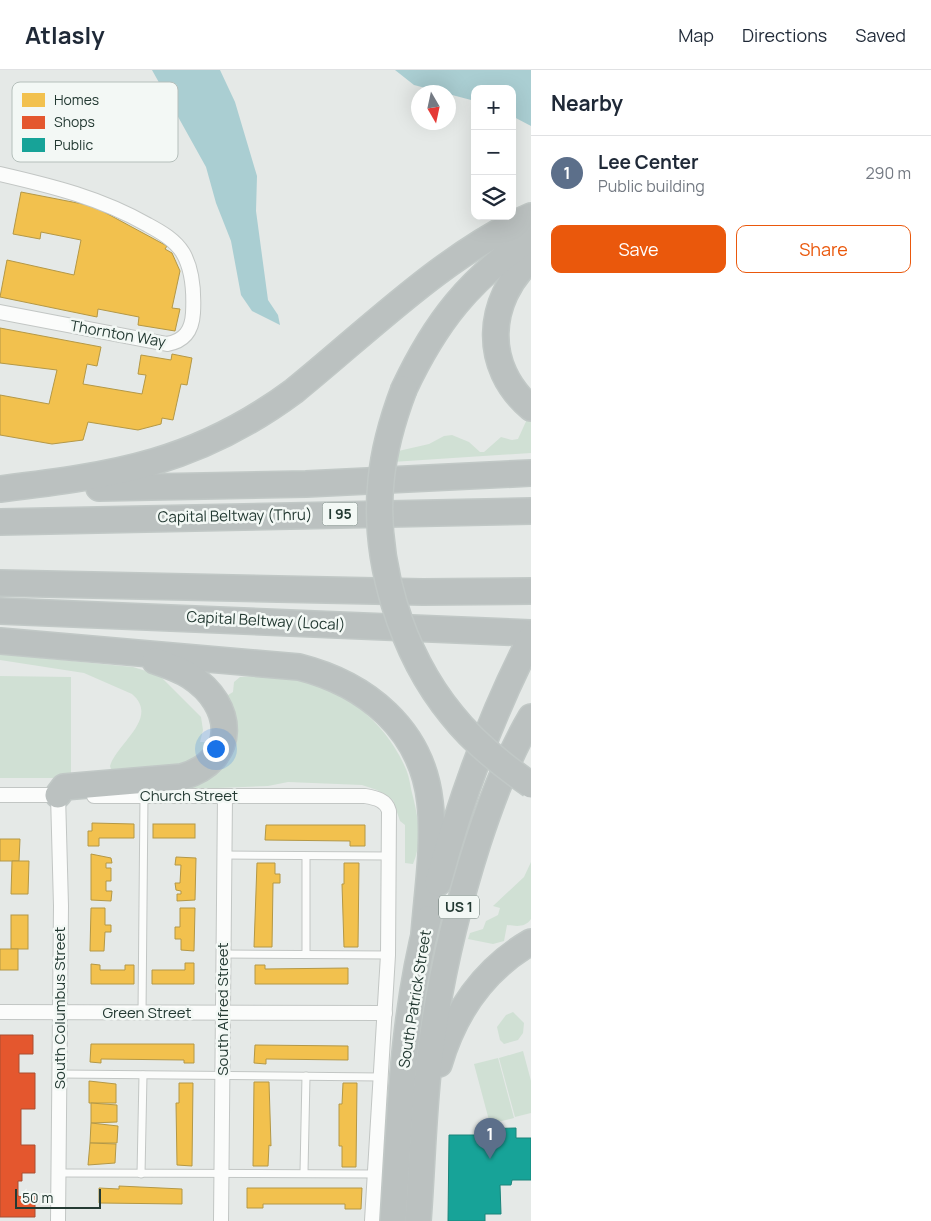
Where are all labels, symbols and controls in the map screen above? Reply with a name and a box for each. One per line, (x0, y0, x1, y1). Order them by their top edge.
text: Atlasly (25, 18, 105, 51)
text: Map (678, 23, 714, 47)
text: Directions (742, 23, 827, 47)
text: Saved (855, 23, 906, 47)
legend (12, 82, 178, 162)
north arrow (411, 85, 456, 130)
map controls (471, 85, 516, 220)
button: + (471, 85, 516, 130)
text: Nearby (551, 89, 623, 117)
text: Homes (54, 90, 99, 109)
text: Shops (54, 112, 95, 131)
button: − (471, 130, 516, 175)
text: Public (54, 135, 94, 154)
text: Lee Center (598, 149, 699, 175)
text: 1 (563, 162, 571, 184)
text: 290 m (865, 162, 911, 184)
button: layers (471, 175, 516, 220)
text: Public building (598, 175, 705, 197)
button: Save (551, 225, 726, 273)
button: Share (736, 225, 911, 273)
street label: Thornton Way (69, 315, 168, 352)
road number: I 95 (322, 502, 358, 526)
street label: Capital Beltway (Thru) (158, 504, 312, 527)
street label: Capital Beltway (Local) (186, 606, 346, 635)
your location (203, 736, 229, 762)
street label: Church Street (140, 785, 238, 806)
road number: US 1 (439, 896, 479, 919)
street label: South Columbus Street (49, 927, 70, 1089)
street label: South Patrick Street (393, 928, 436, 1070)
street label: South Alfred Street (212, 942, 233, 1076)
street label: Green Street (102, 1002, 192, 1023)
pin: 1 (474, 1118, 506, 1159)
scale bar (15, 1186, 101, 1209)
text: 50 m (22, 1188, 53, 1207)

